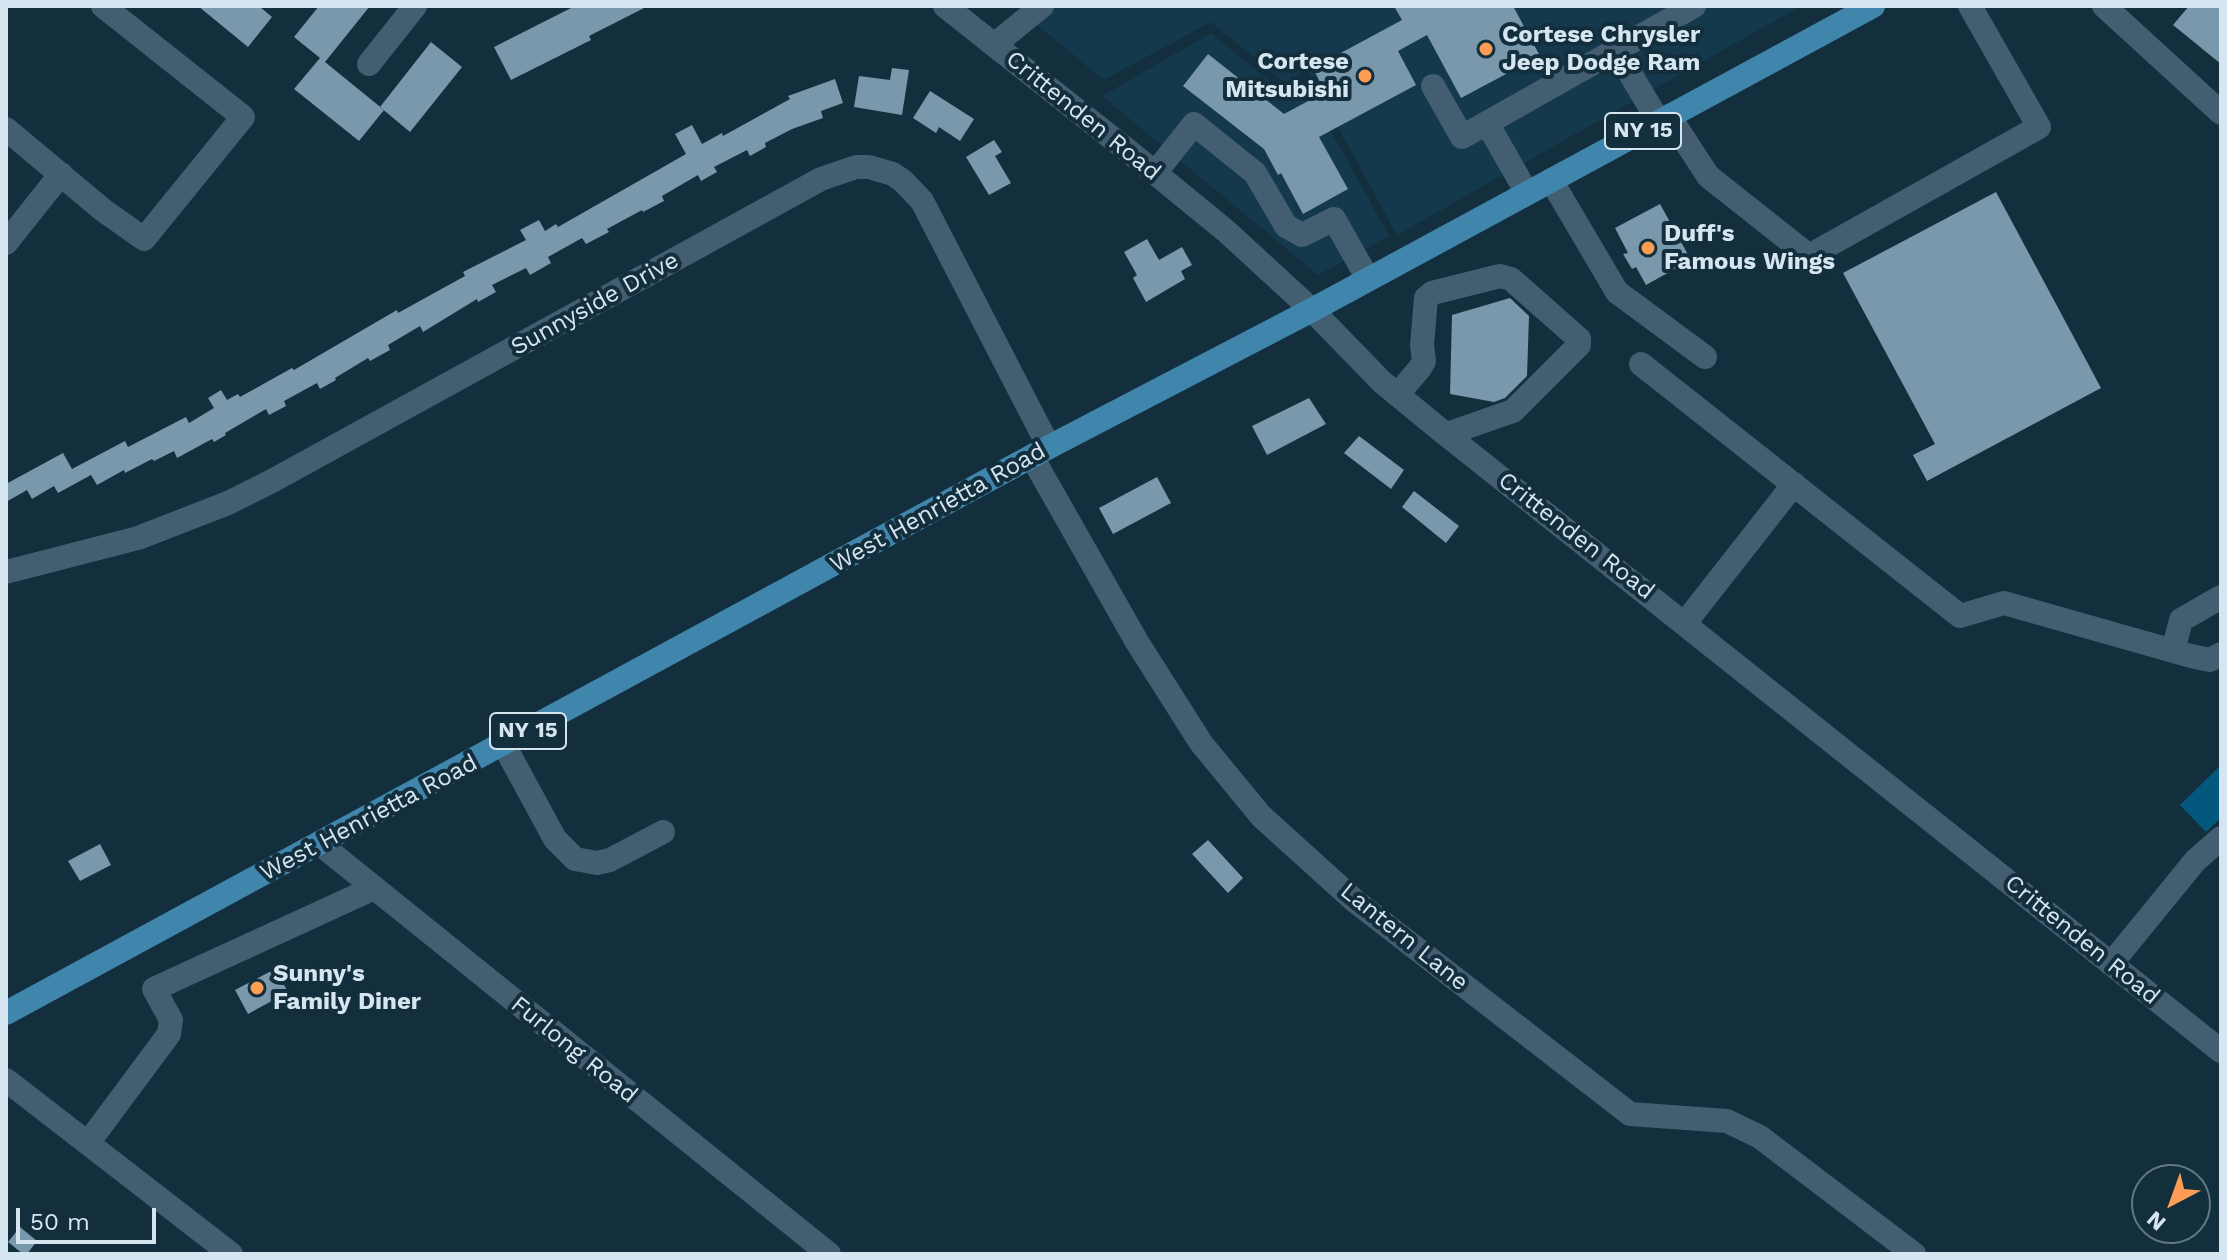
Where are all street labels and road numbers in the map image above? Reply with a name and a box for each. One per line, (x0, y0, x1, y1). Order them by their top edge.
street label: Crittenden Road (1000, 45, 1166, 187)
road number: NY 15 (1605, 113, 1681, 149)
street label: Sunnyside Drive (506, 246, 684, 362)
street label: West Henrietta Road (825, 437, 1051, 579)
street label: Crittenden Road (1492, 466, 1660, 606)
road number: NY 15 (490, 713, 566, 749)
street label: West Henrietta Road (256, 749, 482, 887)
street label: Crittenden Road (1999, 869, 2165, 1011)
street label: Lantern Lane (1334, 877, 1474, 997)
street label: Furlong Road (505, 990, 643, 1110)

